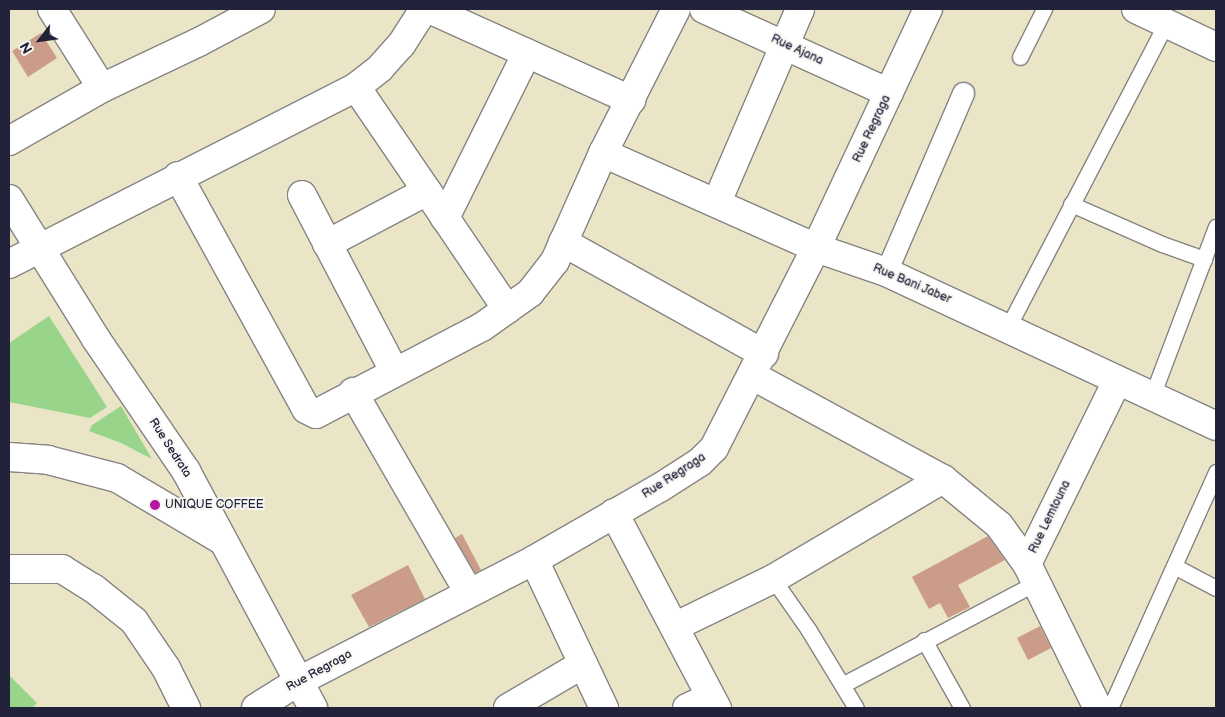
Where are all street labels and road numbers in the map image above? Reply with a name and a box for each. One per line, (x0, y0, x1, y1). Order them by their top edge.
street label: Rue Ajana (769, 32, 825, 68)
street label: Rue Regraga (850, 93, 894, 165)
street label: Rue Bani Jaber (870, 261, 954, 307)
street label: Rue Sedrata (145, 416, 195, 480)
street label: Rue Regraga (640, 450, 708, 502)
street label: Rue Lemtouna (1026, 478, 1074, 556)
street label: Rue Regraga (284, 647, 354, 695)

